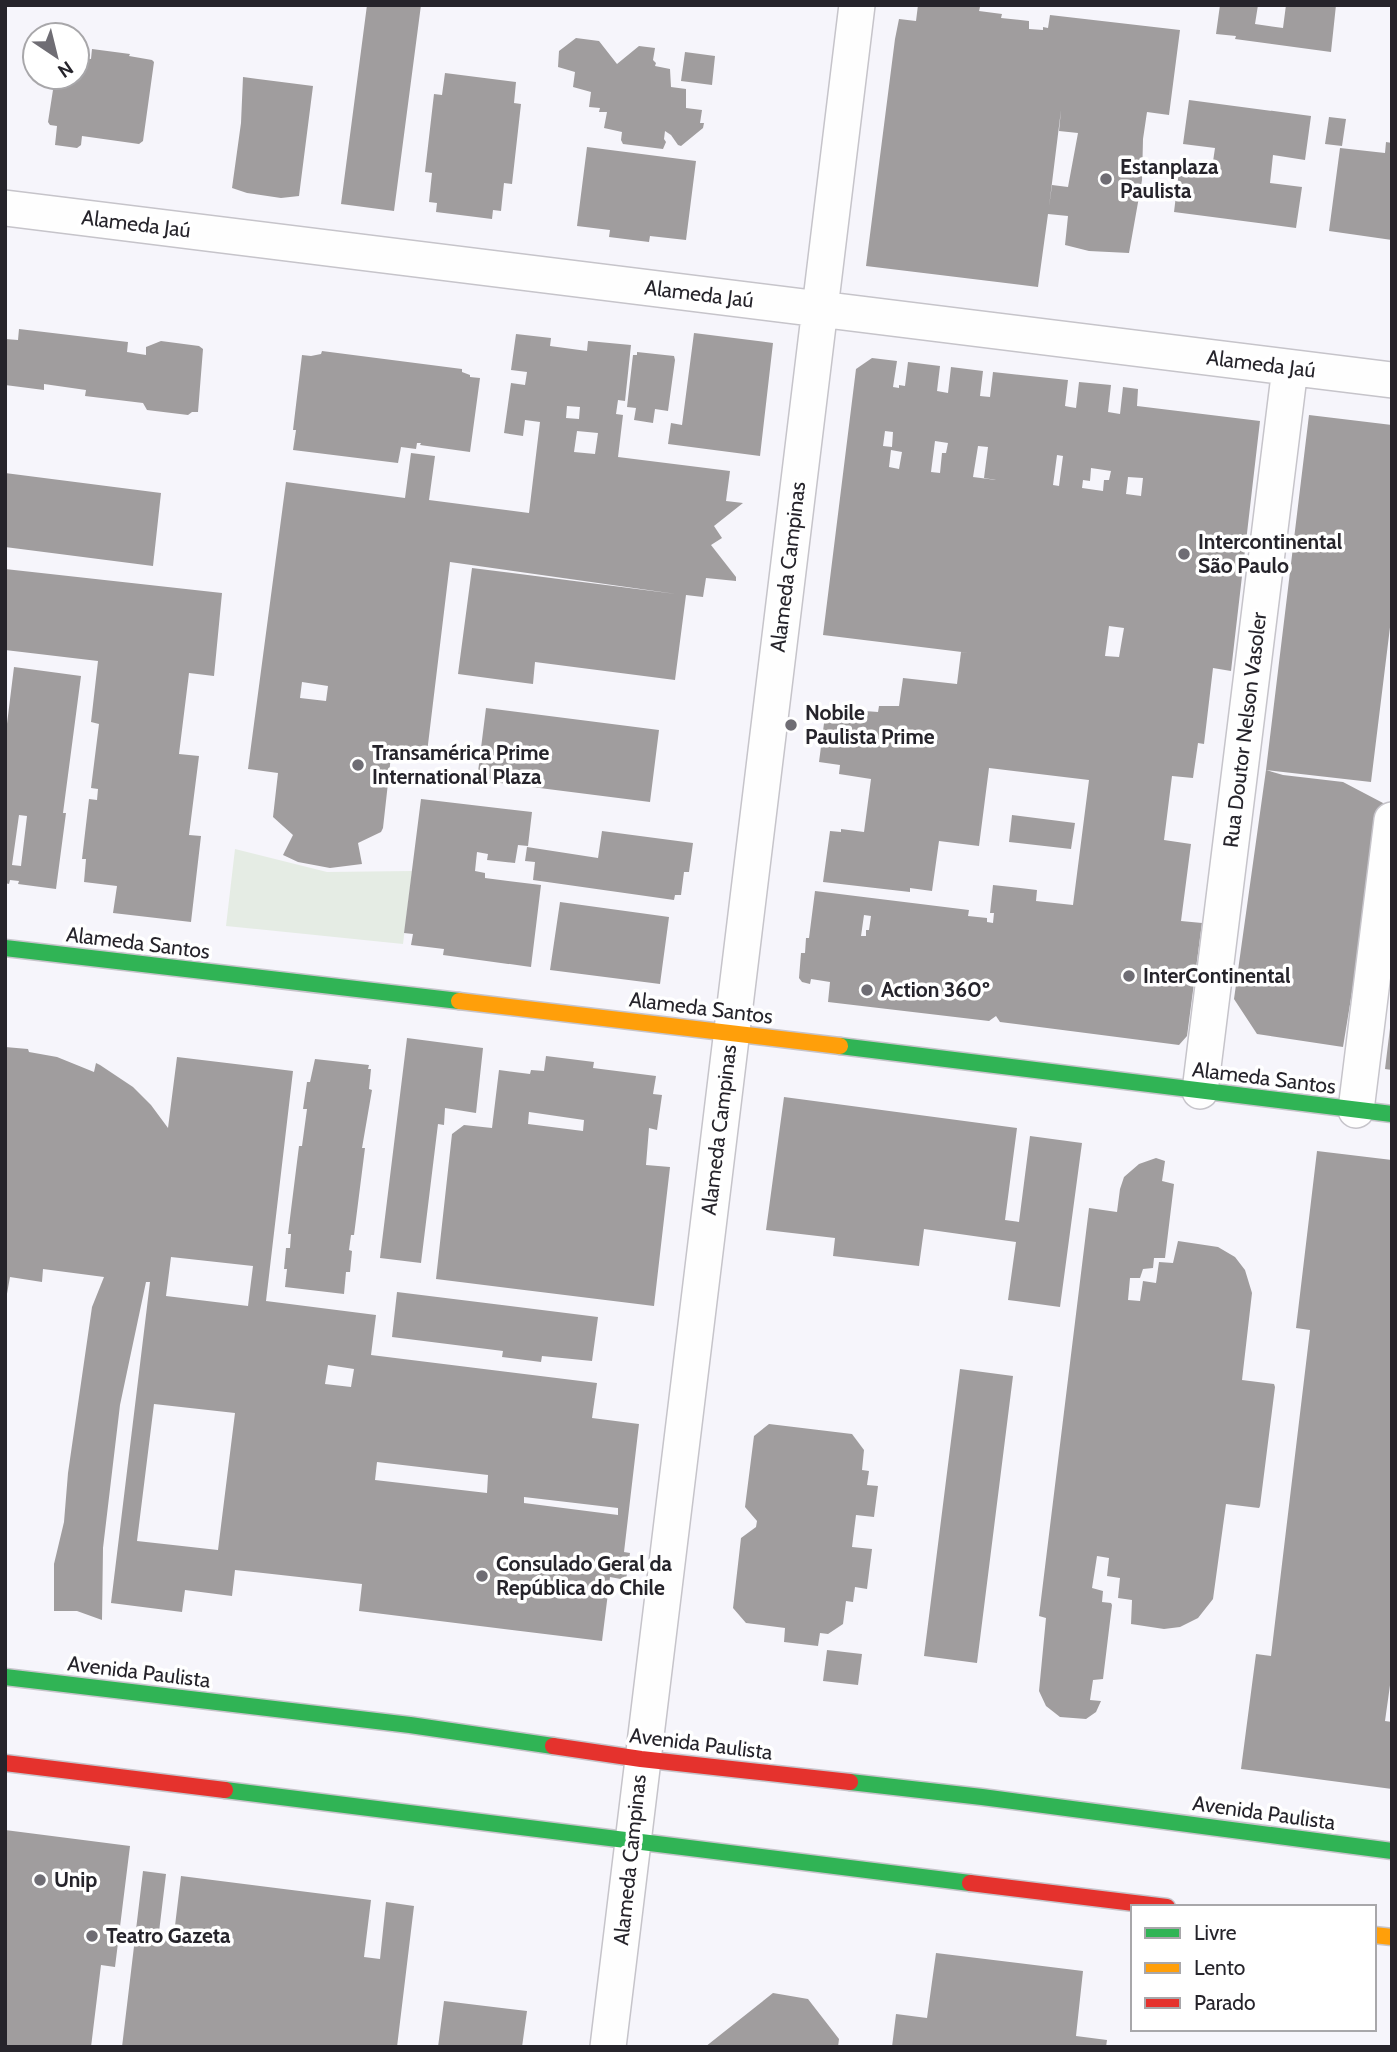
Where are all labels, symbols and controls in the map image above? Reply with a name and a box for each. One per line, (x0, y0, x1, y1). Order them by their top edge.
north arrow (21, 21, 91, 91)
text: N (53, 56, 78, 83)
place label: Estanplaza Paulista (1120, 154, 1219, 203)
marker: Estanplaza Paulista (1098, 171, 1114, 187)
street label: Alameda Jaú (80, 204, 192, 243)
street label: Alameda Jaú (643, 274, 755, 313)
street label: Alameda Jaú (1205, 344, 1317, 383)
street label: Alameda Campinas (765, 480, 810, 654)
place label: Intercontinental São Paulo (1198, 529, 1343, 578)
marker: Intercontinental São Paulo (1176, 546, 1192, 562)
street label: Rua Doutor Nelson Vasoler (1218, 610, 1271, 849)
place label: Nobile Paulista Prime (805, 700, 935, 749)
marker: Nobile Paulista Prime (783, 717, 799, 733)
place label: Transamérica Prime International Plaza (372, 740, 549, 789)
marker: Transamérica Prime International Plaza (350, 757, 366, 773)
street label: Alameda Santos (65, 921, 212, 964)
place label: InterContinental (1143, 963, 1291, 988)
marker: InterContinental (1121, 968, 1137, 984)
place label: Action 360º (881, 977, 990, 1002)
marker: Action 360º (859, 982, 875, 998)
street label: Alameda Santos (628, 986, 775, 1029)
street label: Alameda Campinas (696, 1043, 741, 1217)
street label: Alameda Santos (1191, 1056, 1338, 1099)
place label: Consulado Geral da República do Chile (496, 1551, 672, 1600)
marker: Consulado Geral da República do Chile (474, 1568, 490, 1584)
street label: Avenida Paulista (66, 1650, 212, 1693)
street label: Avenida Paulista (628, 1722, 774, 1765)
street label: Alameda Campinas (608, 1773, 651, 1947)
street label: Avenida Paulista (1191, 1790, 1337, 1835)
place label: Unip (54, 1867, 97, 1892)
marker: Unip (32, 1872, 48, 1888)
legend (1131, 1905, 1376, 2031)
text: Livre (1194, 1920, 1237, 1945)
place label: Teatro Gazeta (106, 1923, 231, 1948)
marker: Teatro Gazeta (84, 1928, 100, 1944)
text: Lento (1194, 1955, 1245, 1980)
text: Parado (1194, 1990, 1256, 2015)

